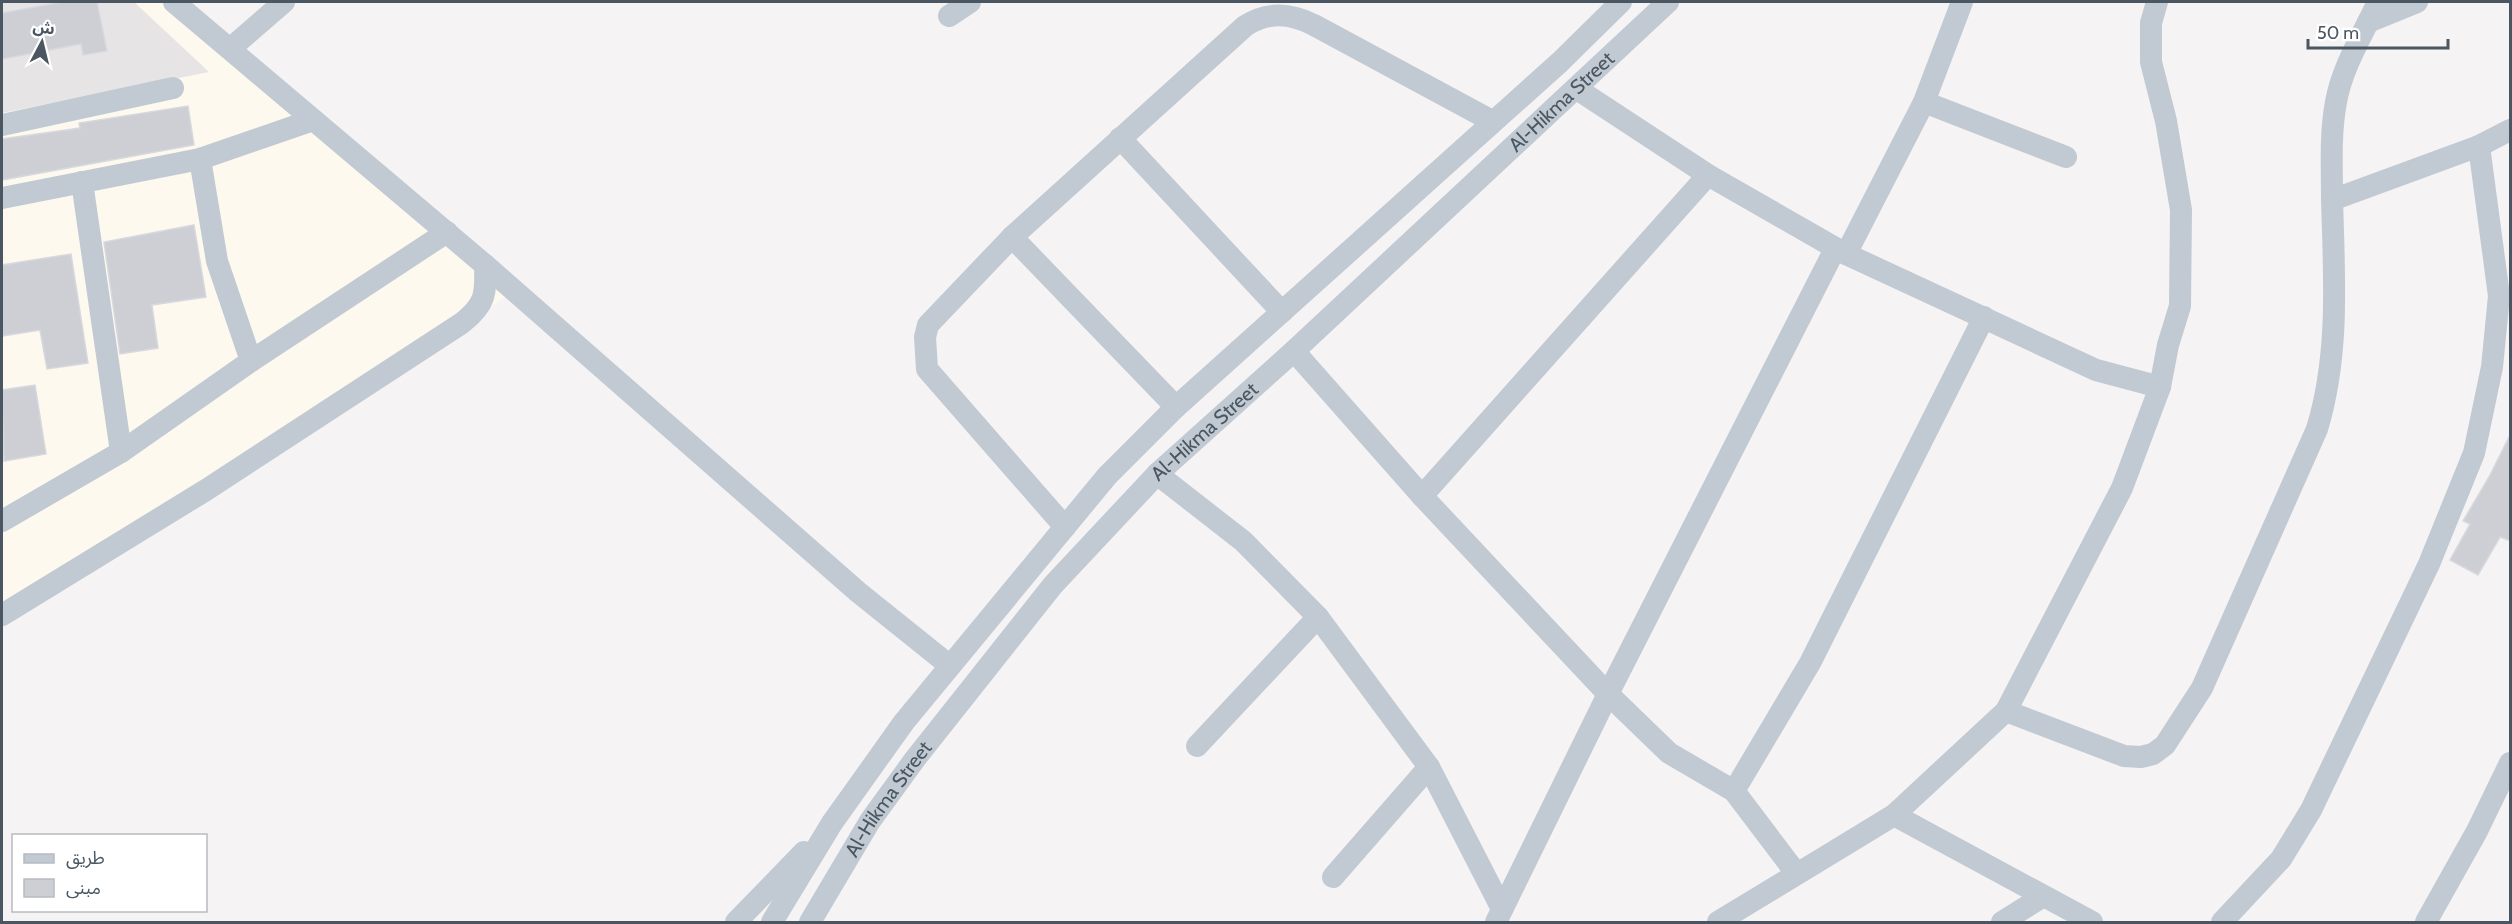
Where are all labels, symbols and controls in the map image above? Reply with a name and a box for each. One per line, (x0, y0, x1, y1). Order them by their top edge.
north arrow (12, 12, 72, 72)
scale bar (2308, 12, 2448, 50)
text: ش (32, 17, 56, 38)
text: 50 m (2317, 22, 2359, 44)
street label: Al-Hikma Street (1504, 46, 1619, 157)
street label: Al-Hikma Street (1146, 377, 1263, 486)
street label: Al-Hikma Street (840, 736, 937, 861)
legend (12, 834, 207, 912)
text: طريق (66, 847, 105, 869)
text: مبنى (66, 877, 101, 899)

